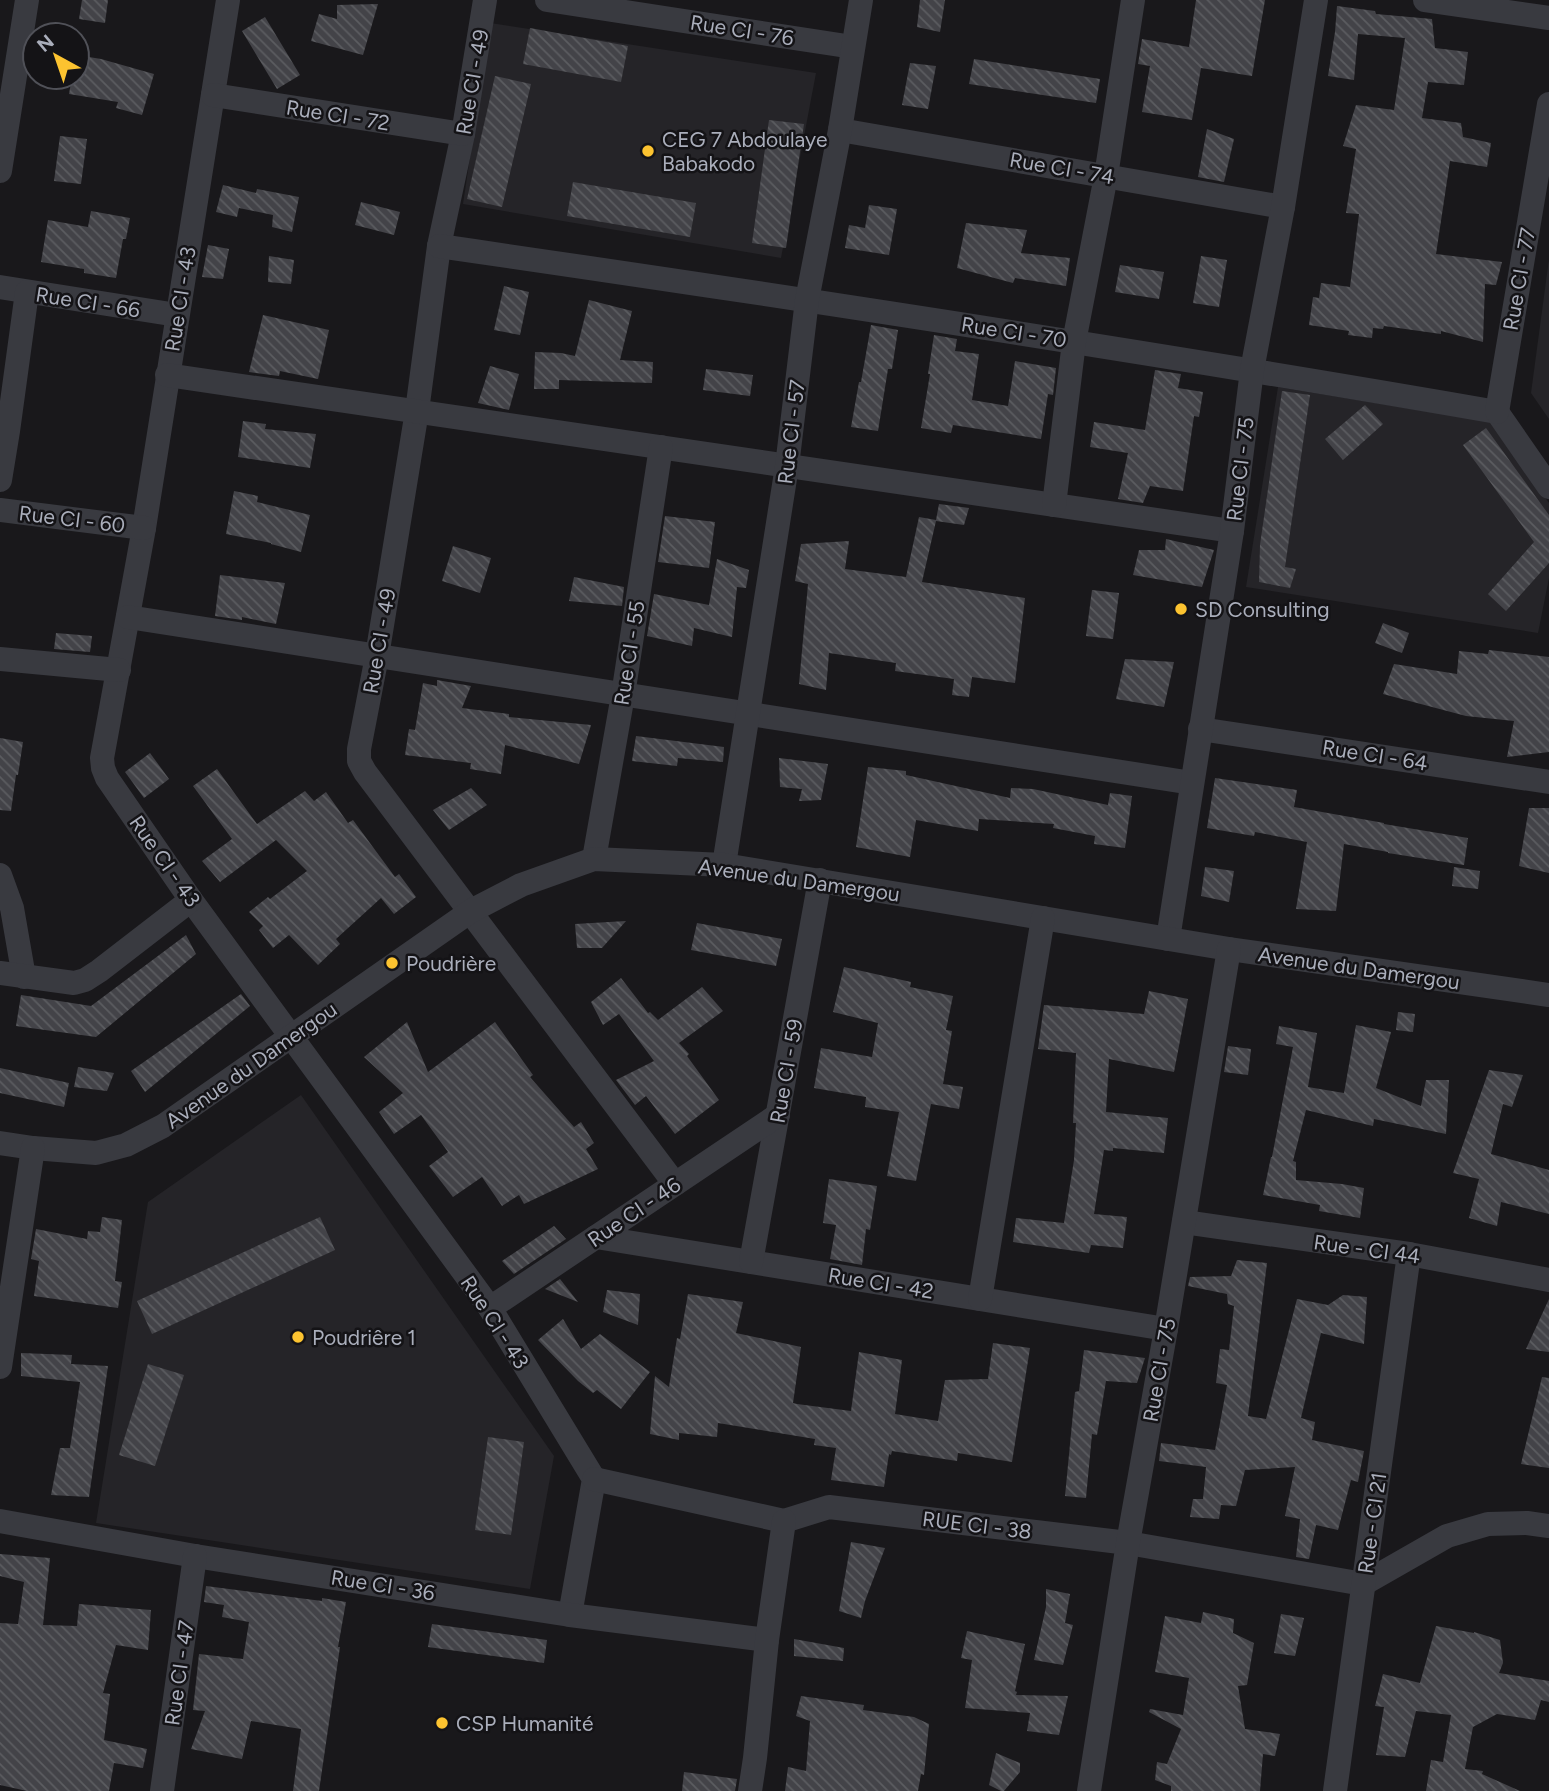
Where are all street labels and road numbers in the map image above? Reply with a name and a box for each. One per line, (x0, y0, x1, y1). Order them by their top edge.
street label: Rue CI - 76 (688, 9, 796, 51)
street label: Rue CI - 49 (450, 27, 494, 137)
street label: Rue CI - 72 (284, 94, 392, 136)
street label: Rue CI - 74 (1008, 147, 1116, 189)
street label: Rue CI - 77 (1498, 226, 1540, 332)
street label: Rue CI - 43 (159, 245, 201, 353)
street label: Rue CI - 66 (34, 281, 142, 323)
street label: Rue CI - 70 (960, 311, 1068, 353)
street label: Rue CI - 57 (772, 378, 810, 486)
street label: Rue CI - 75 (1221, 415, 1259, 523)
street label: Rue CI - 60 (17, 500, 127, 538)
street label: Rue CI - 49 (357, 586, 401, 696)
street label: Rue CI - 55 (608, 599, 650, 707)
street label: Rue CI - 64 (1320, 734, 1430, 776)
street label: Rue CI - 43 (124, 810, 206, 912)
street label: Avenue du Damergou (697, 853, 901, 907)
street label: Avenue du Damergou (1257, 941, 1461, 995)
street label: Avenue du Damergou (161, 996, 341, 1134)
street label: Rue CI - 59 (765, 1017, 807, 1125)
street label: Rue CI - 46 (583, 1172, 685, 1252)
street label: Rue - CI 44 (1312, 1229, 1422, 1269)
street label: Rue CI - 42 (827, 1262, 935, 1304)
street label: Rue CI - 43 (456, 1271, 534, 1373)
street label: Rue CI - 75 (1138, 1316, 1180, 1424)
street label: Rue - CI 21 (1353, 1471, 1391, 1575)
street label: RUE CI - 38 (921, 1506, 1033, 1544)
street label: Rue CI - 36 (329, 1564, 437, 1606)
street label: Rue CI - 47 (159, 1619, 199, 1727)

